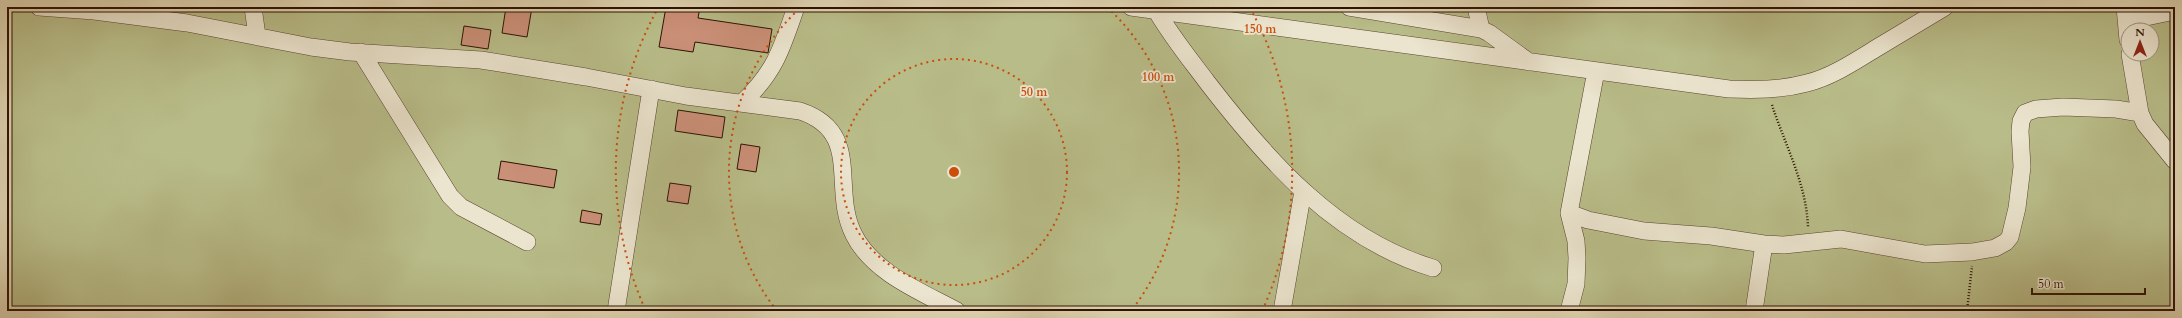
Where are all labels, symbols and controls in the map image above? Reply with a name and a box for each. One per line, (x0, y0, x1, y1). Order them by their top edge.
text: 150 m (1244, 21, 1277, 37)
north arrow (2120, 22, 2160, 62)
text: N (2135, 25, 2145, 40)
text: 100 m (1142, 69, 1175, 85)
text: 50 m (1021, 84, 1048, 100)
centre of rings (947, 165, 961, 179)
scale bar (2032, 270, 2145, 296)
text: 50 m (2038, 276, 2065, 292)

